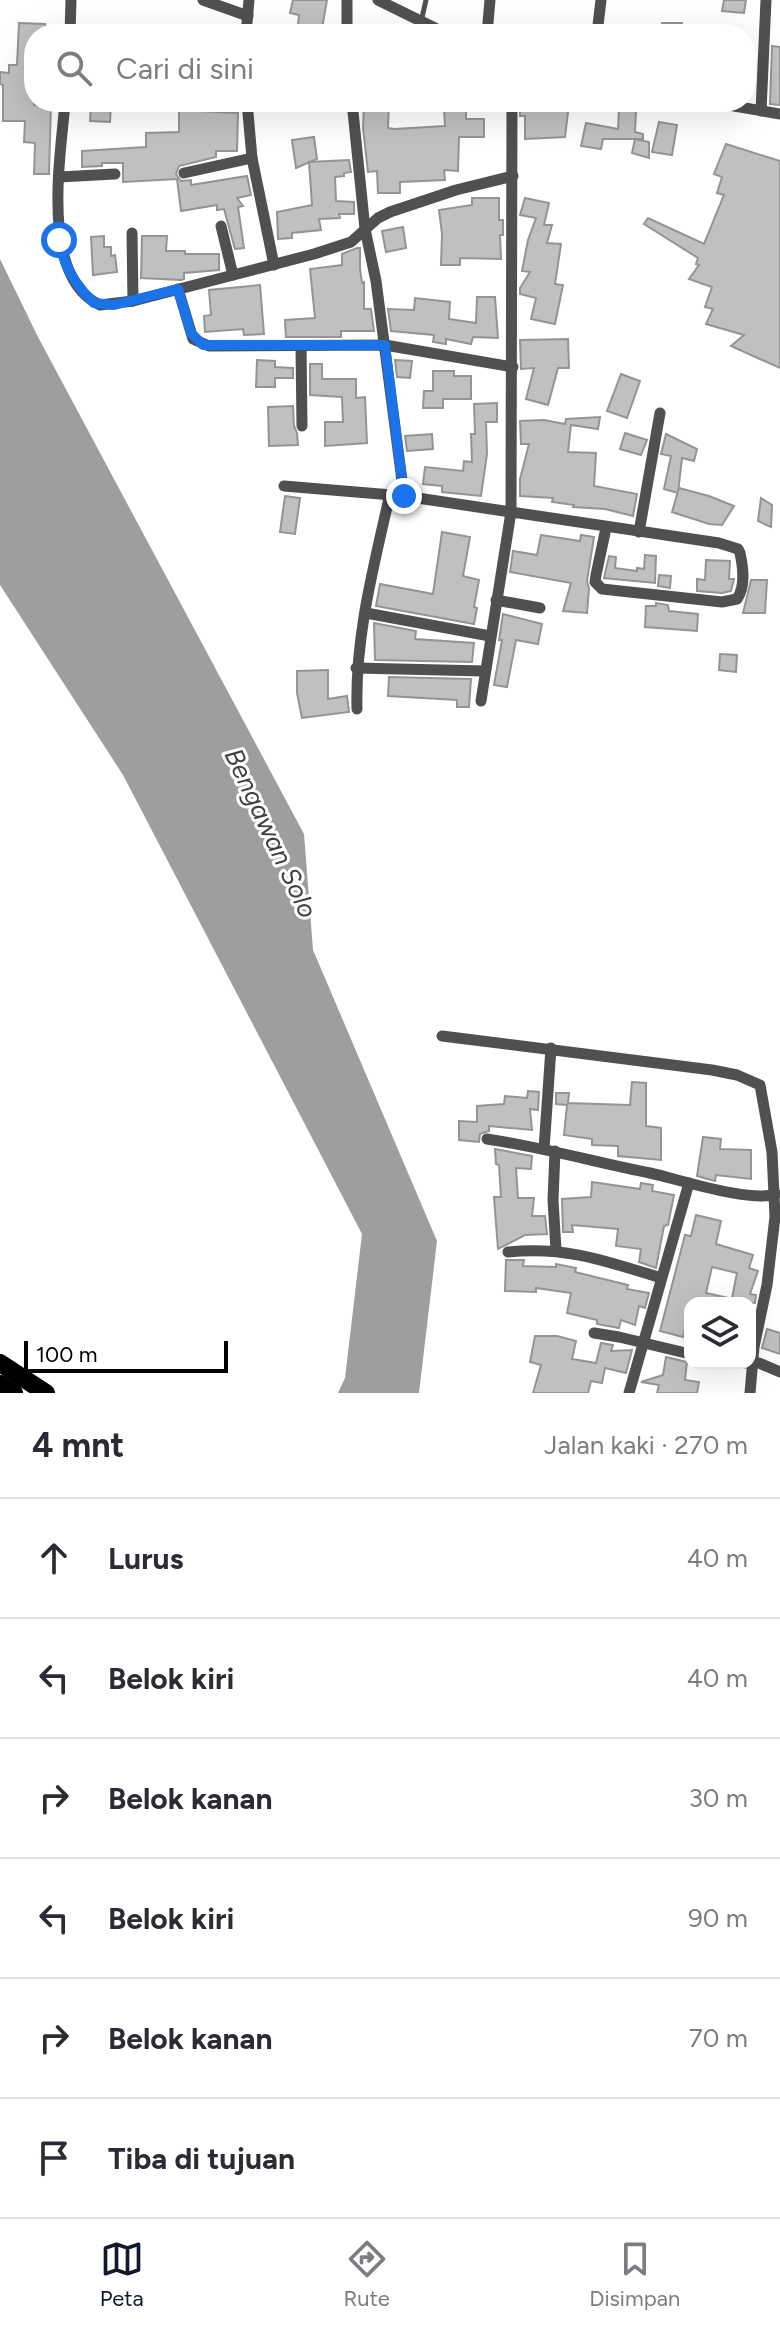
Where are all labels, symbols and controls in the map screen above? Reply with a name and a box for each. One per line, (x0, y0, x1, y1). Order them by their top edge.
search box (24, 24, 756, 112)
icon: search (52, 46, 96, 90)
text: Cari di sini (116, 50, 254, 87)
route start (41, 222, 77, 258)
route end (386, 478, 422, 514)
water label: Bengawan Solo (218, 743, 324, 923)
map controls (684, 1297, 756, 1369)
button: layers (684, 1297, 756, 1369)
scale bar (24, 1337, 228, 1373)
text: 100 m (36, 1341, 97, 1368)
text: 4 mnt (32, 1425, 124, 1466)
text: Jalan kaki · 270 m (544, 1429, 748, 1461)
icon: ahead (32, 1536, 76, 1580)
text: Lurus (108, 1540, 184, 1577)
text: 40 m (687, 1542, 748, 1574)
icon: left (32, 1656, 76, 1700)
text: Belok kiri (108, 1660, 234, 1697)
text: 40 m (687, 1662, 748, 1694)
icon: right (32, 1776, 76, 1820)
text: Belok kanan (108, 1780, 273, 1817)
text: 30 m (689, 1782, 748, 1814)
icon: left (32, 1896, 76, 1940)
text: Belok kiri (108, 1900, 234, 1937)
text: 90 m (688, 1902, 748, 1934)
icon: right (32, 2016, 76, 2060)
text: Belok kanan (108, 2020, 273, 2057)
text: 70 m (689, 2022, 748, 2054)
icon: arrive (32, 2136, 76, 2180)
text: Tiba di tujuan (108, 2140, 295, 2177)
tab: Peta (100, 2237, 144, 2312)
tab: Rute (343, 2237, 390, 2312)
tab: Disimpan (589, 2237, 680, 2312)

